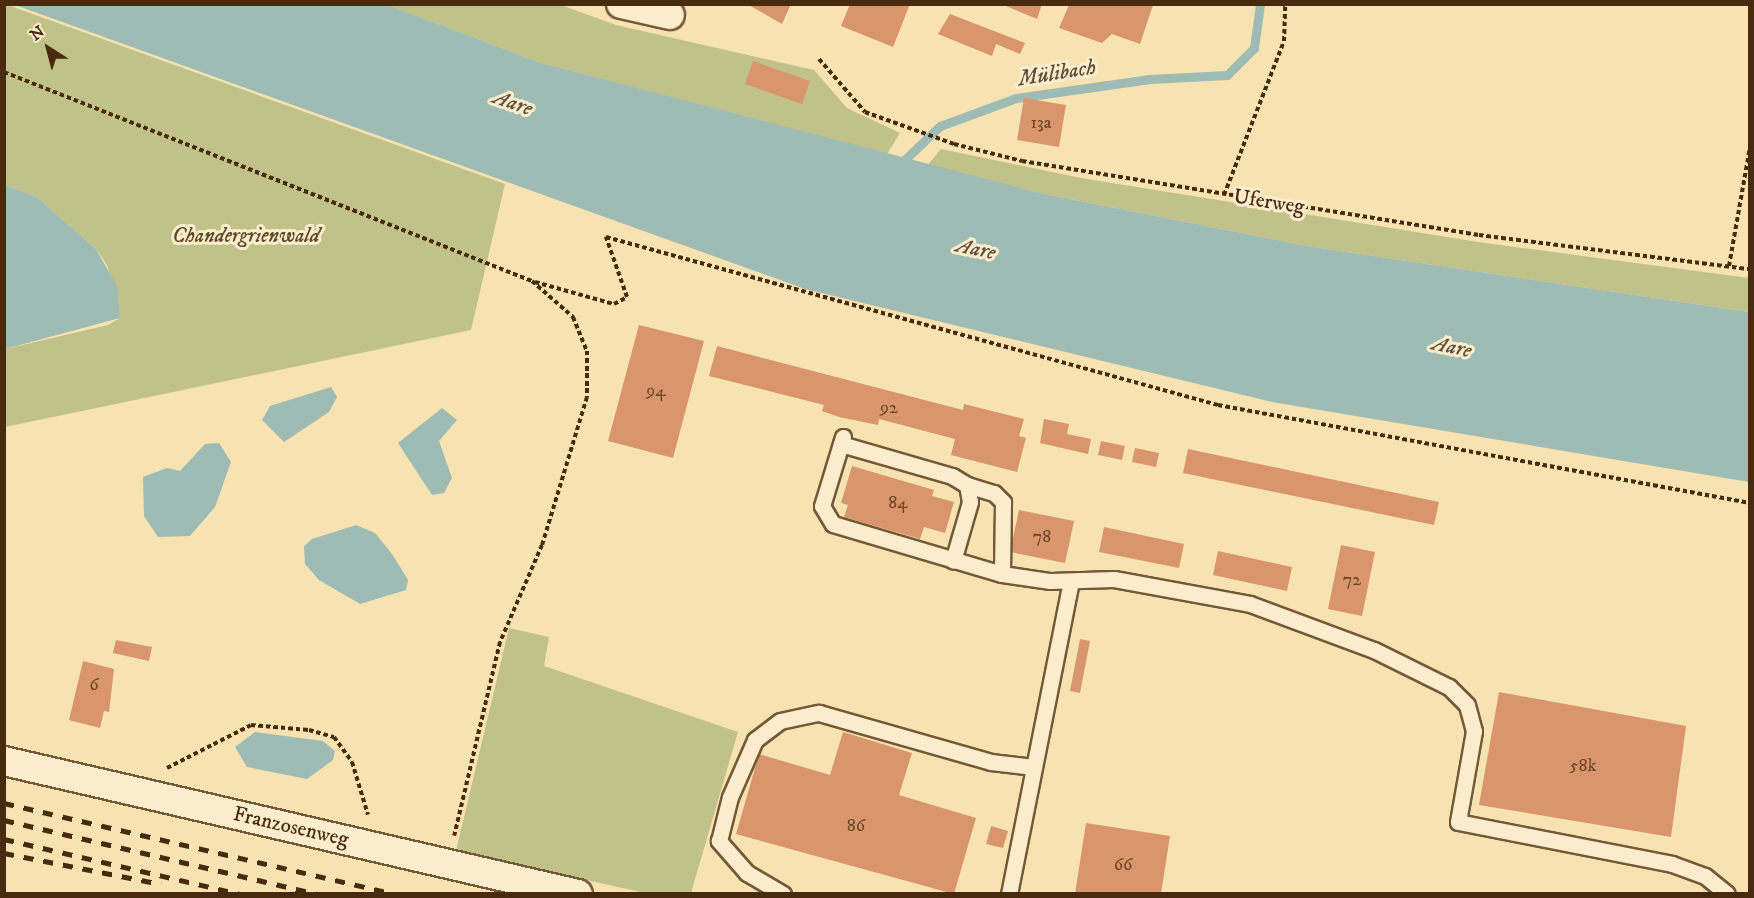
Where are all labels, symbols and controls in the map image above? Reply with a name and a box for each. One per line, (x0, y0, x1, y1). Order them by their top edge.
north arrow (18, 18, 78, 78)
text: N (26, 21, 49, 45)
water label: Mülibach (1016, 54, 1098, 92)
water label: Aare (490, 84, 536, 122)
house number: 13a (1031, 112, 1051, 134)
street label: Uferweg (1232, 184, 1306, 220)
park label: Chandergrienwald (172, 223, 320, 249)
water label: Aare (954, 232, 998, 266)
water label: Aare (1430, 330, 1474, 364)
house number: 94 (646, 380, 666, 402)
house number: 92 (880, 397, 898, 419)
house number: 84 (888, 492, 908, 514)
house number: 78 (1033, 526, 1051, 548)
house number: 72 (1343, 569, 1361, 591)
house number: 6 (89, 674, 99, 696)
house number: 58k (1570, 755, 1596, 777)
street label: Franzosenweg (231, 801, 351, 853)
house number: 86 (847, 815, 865, 837)
house number: 66 (1114, 854, 1132, 876)

